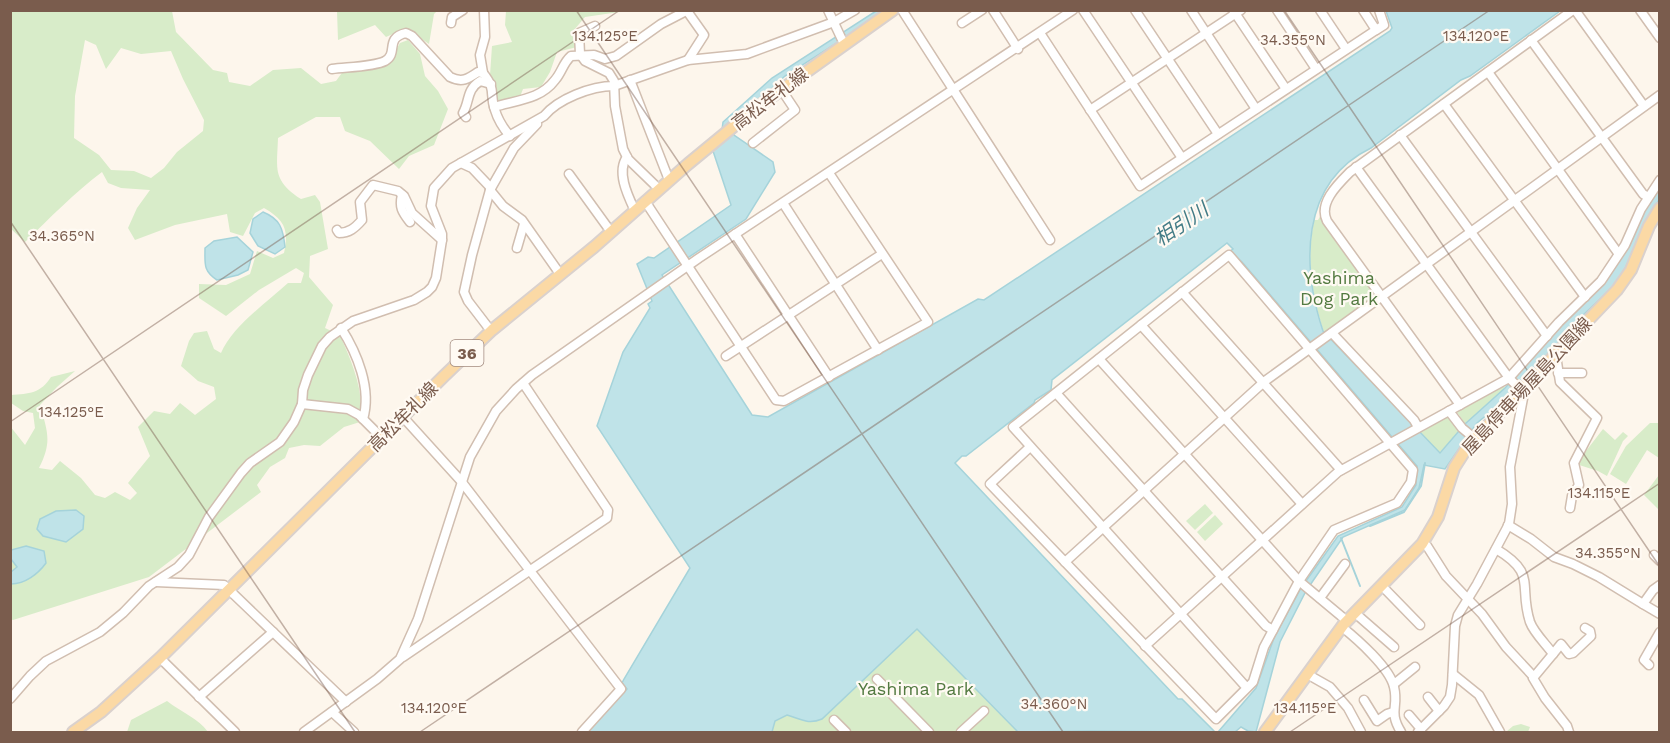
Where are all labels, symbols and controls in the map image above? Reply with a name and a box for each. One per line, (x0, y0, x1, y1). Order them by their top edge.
text: 134.125°E (572, 27, 638, 45)
text: 134.120°E (1443, 27, 1509, 45)
text: 34.355°N (1260, 31, 1326, 49)
street label: 高松牟礼線 (727, 63, 812, 134)
water label: 相引川 (1149, 196, 1214, 251)
text: 34.365°N (29, 227, 95, 245)
park label: Yashima Dog Park (1300, 267, 1378, 309)
street label: 屋島停車場屋島公園線 (1458, 313, 1596, 459)
road number: 36 (450, 340, 484, 366)
street label: 高松牟礼線 (363, 377, 442, 456)
text: 134.125°E (38, 403, 104, 421)
text: 134.115°E (1568, 484, 1630, 502)
text: 34.355°N (1575, 544, 1641, 562)
park label: Yashima Park (858, 678, 974, 699)
text: 34.360°N (1021, 695, 1087, 713)
text: 134.120°E (401, 699, 467, 717)
text: 134.115°E (1274, 699, 1336, 717)

